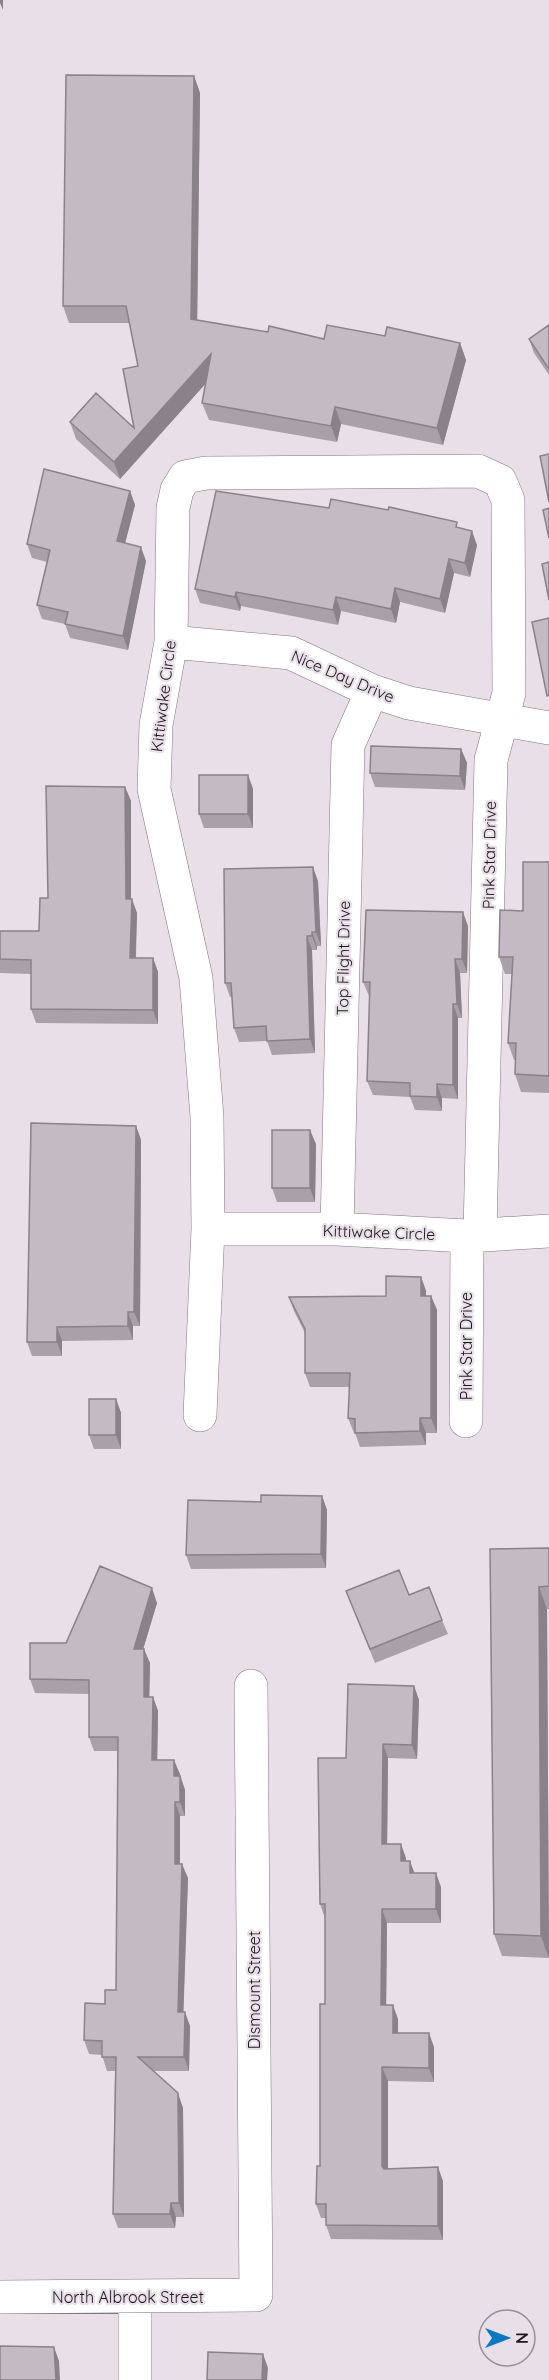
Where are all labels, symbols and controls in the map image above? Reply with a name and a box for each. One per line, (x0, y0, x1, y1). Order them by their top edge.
street label: Kittiwake Circle (146, 639, 180, 753)
street label: Nice Day Drive (288, 645, 398, 707)
street label: Pink Star Drive (478, 801, 500, 909)
street label: Top Flight Drive (332, 900, 354, 1016)
street label: Kittiwake Circle (322, 1220, 436, 1244)
street label: Pink Star Drive (456, 1292, 476, 1400)
street label: Dismount Street (244, 1931, 264, 2049)
street label: North Albrook Street (52, 2287, 204, 2307)
north arrow (477, 2308, 537, 2368)
text: N (512, 2332, 532, 2344)

